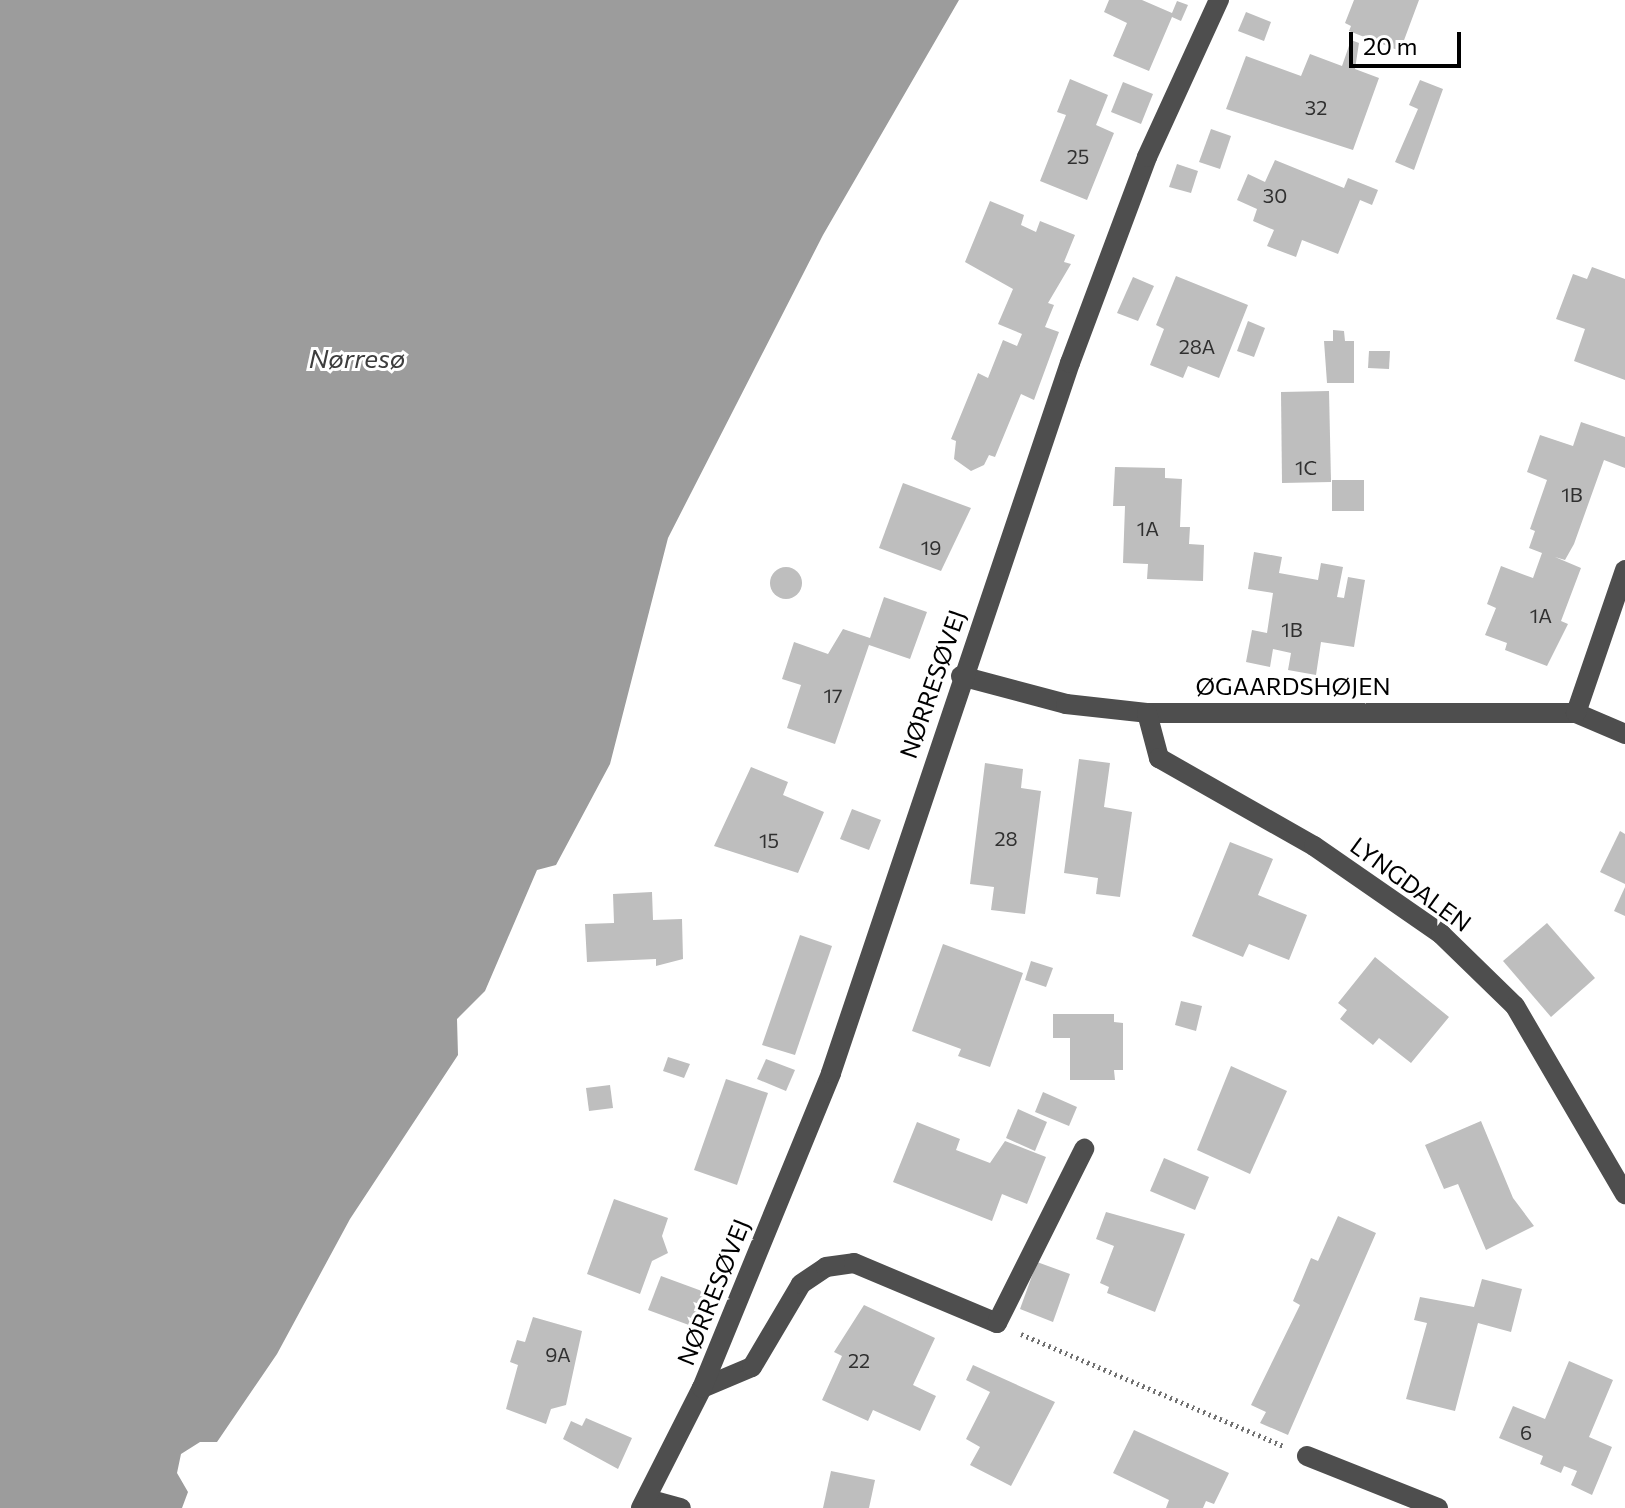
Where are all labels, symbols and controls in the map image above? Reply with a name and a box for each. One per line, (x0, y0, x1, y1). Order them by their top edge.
scale bar (1353, 16, 1465, 66)
text: 20 m (1363, 31, 1417, 60)
house number: 32 (1305, 95, 1327, 119)
house number: 25 (1067, 144, 1089, 168)
house number: 30 (1263, 183, 1287, 207)
house number: 28A (1179, 334, 1215, 358)
water label: Nørresø (309, 342, 405, 374)
house number: 1C (1295, 455, 1317, 479)
house number: 1B (1561, 482, 1583, 506)
house number: 1A (1137, 516, 1159, 540)
house number: 19 (921, 535, 941, 559)
house number: 1A (1530, 603, 1552, 627)
street label: NØRRESØVEJ (893, 606, 971, 762)
house number: 1B (1281, 617, 1303, 641)
street label: ØGAARDSHØJEN (1195, 672, 1391, 700)
house number: 17 (823, 683, 843, 707)
house number: 28 (994, 826, 1018, 850)
house number: 15 (759, 828, 779, 852)
street label: LYNGDALEN (1345, 831, 1477, 937)
street label: NØRRESØVEJ (671, 1215, 755, 1369)
house number: 9A (545, 1342, 571, 1366)
house number: 22 (848, 1348, 870, 1372)
house number: 6 (1520, 1420, 1532, 1444)

